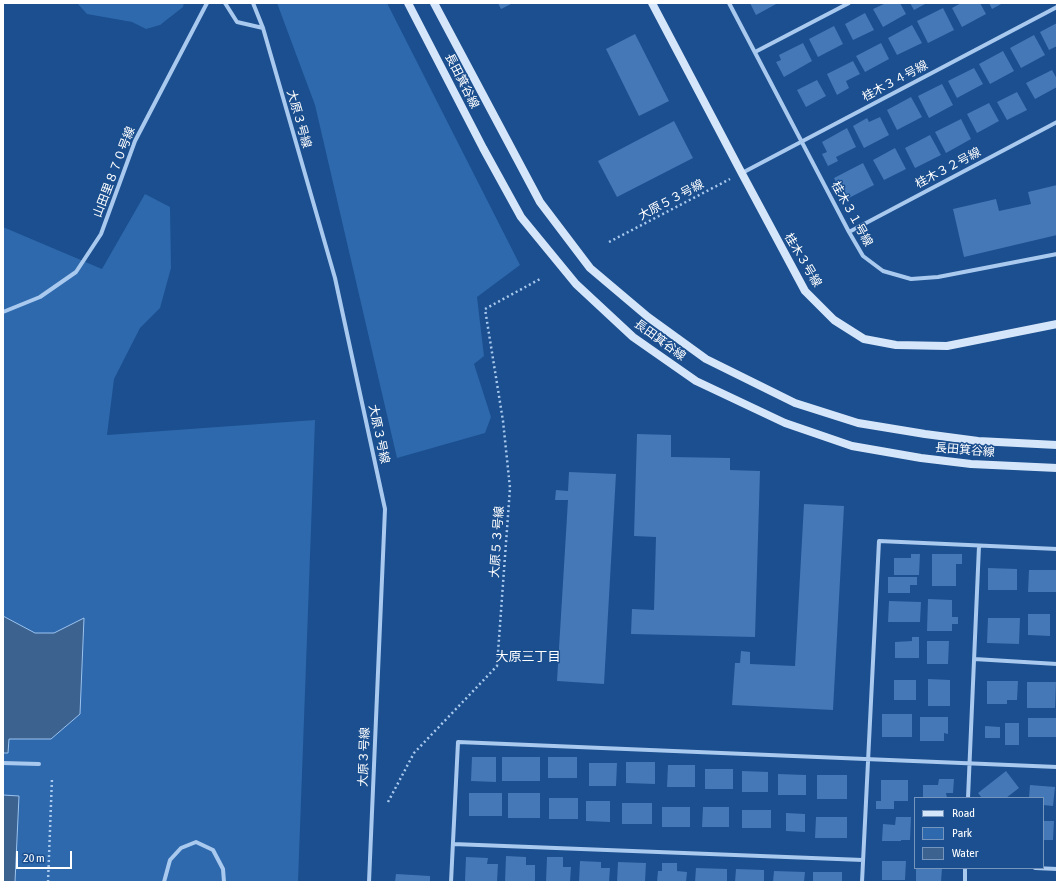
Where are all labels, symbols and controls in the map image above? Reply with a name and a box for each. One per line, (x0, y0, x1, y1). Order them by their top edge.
street label: 長田箕谷線 (442, 51, 482, 111)
street label: 桂木３４号線 (860, 58, 930, 104)
street label: 大原３号線 (284, 88, 314, 150)
street label: 山田里８７０号線 (90, 125, 138, 219)
street label: 桂木３２号線 (913, 145, 983, 191)
street label: 大原５３号線 (636, 177, 706, 223)
street label: 桂木３１号線 (828, 179, 876, 249)
street label: 桂木３号線 (781, 231, 825, 289)
street label: 長田箕谷線 (631, 317, 689, 363)
street label: 大原３号線 (366, 403, 392, 465)
street label: 長田箕谷線 (934, 440, 996, 460)
street label: 大原５３号線 (487, 506, 507, 578)
district label: 大原三丁目 (496, 649, 560, 665)
street label: 大原３号線 (356, 727, 372, 787)
legend (914, 797, 1044, 869)
text: Road (952, 806, 975, 820)
text: Park (952, 826, 972, 840)
scale bar (18, 843, 74, 869)
text: Water (952, 846, 978, 860)
text: 20 m (23, 851, 45, 865)

